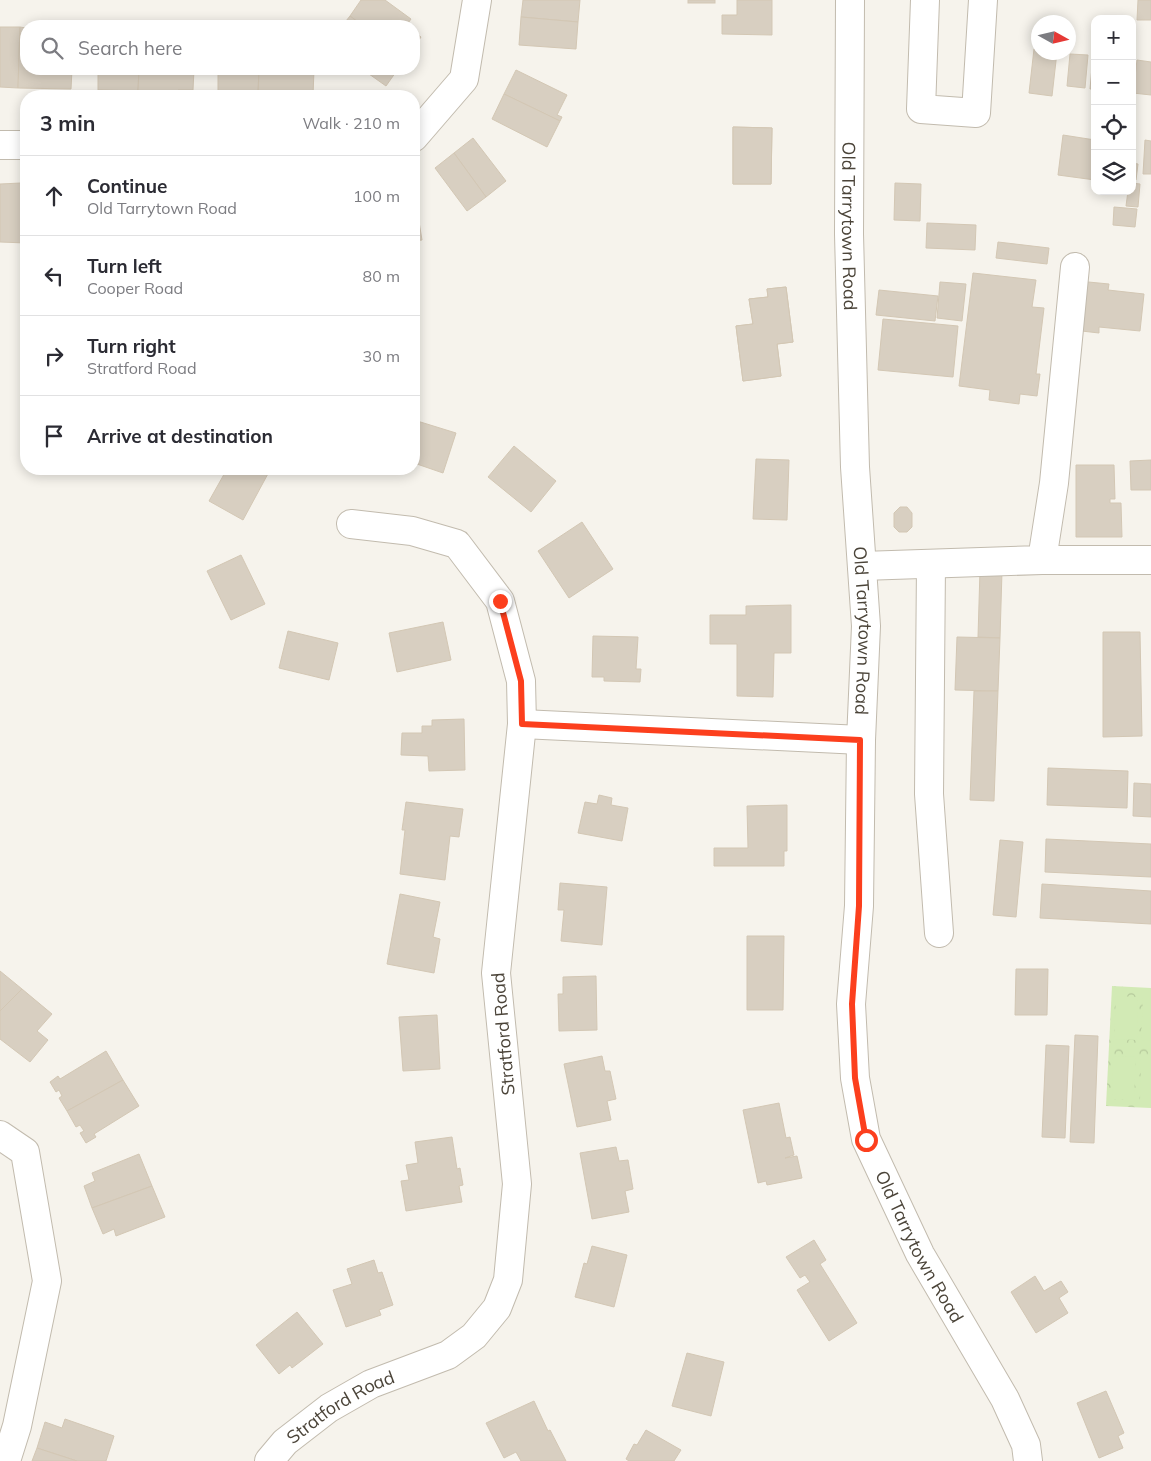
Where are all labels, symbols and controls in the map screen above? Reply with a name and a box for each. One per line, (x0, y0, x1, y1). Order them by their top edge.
north arrow (1031, 15, 1076, 60)
map controls (1091, 15, 1136, 195)
button: + (1091, 15, 1136, 60)
search box (20, 20, 420, 75)
icon: search (38, 34, 66, 62)
text: Search here (78, 36, 182, 60)
button: − (1091, 60, 1136, 105)
button: locate (1091, 105, 1136, 150)
text: 3 min (40, 110, 95, 136)
text: Walk · 210 m (302, 113, 400, 133)
street label: Old Tarrytown Road (837, 142, 862, 311)
button: layers (1091, 150, 1136, 195)
text: Continue (87, 174, 167, 198)
icon: ahead (40, 182, 68, 210)
text: 100 m (353, 186, 400, 206)
text: Old Tarrytown Road (87, 198, 237, 218)
text: Turn left (87, 254, 162, 278)
icon: left (40, 262, 68, 290)
text: 80 m (363, 266, 400, 286)
text: Cooper Road (87, 278, 183, 298)
text: Turn right (87, 334, 176, 358)
icon: right (40, 342, 68, 370)
text: 30 m (363, 346, 400, 366)
text: Stratford Road (87, 358, 197, 378)
icon: arrive (40, 422, 68, 450)
text: Arrive at destination (87, 424, 273, 448)
street label: Old Tarrytown Road (849, 546, 878, 715)
route end (489, 590, 512, 613)
street label: Stratford Road (486, 972, 520, 1096)
route start (855, 1129, 878, 1152)
street label: Old Tarrytown Road (871, 1166, 969, 1327)
street label: Stratford Road (282, 1365, 397, 1448)

